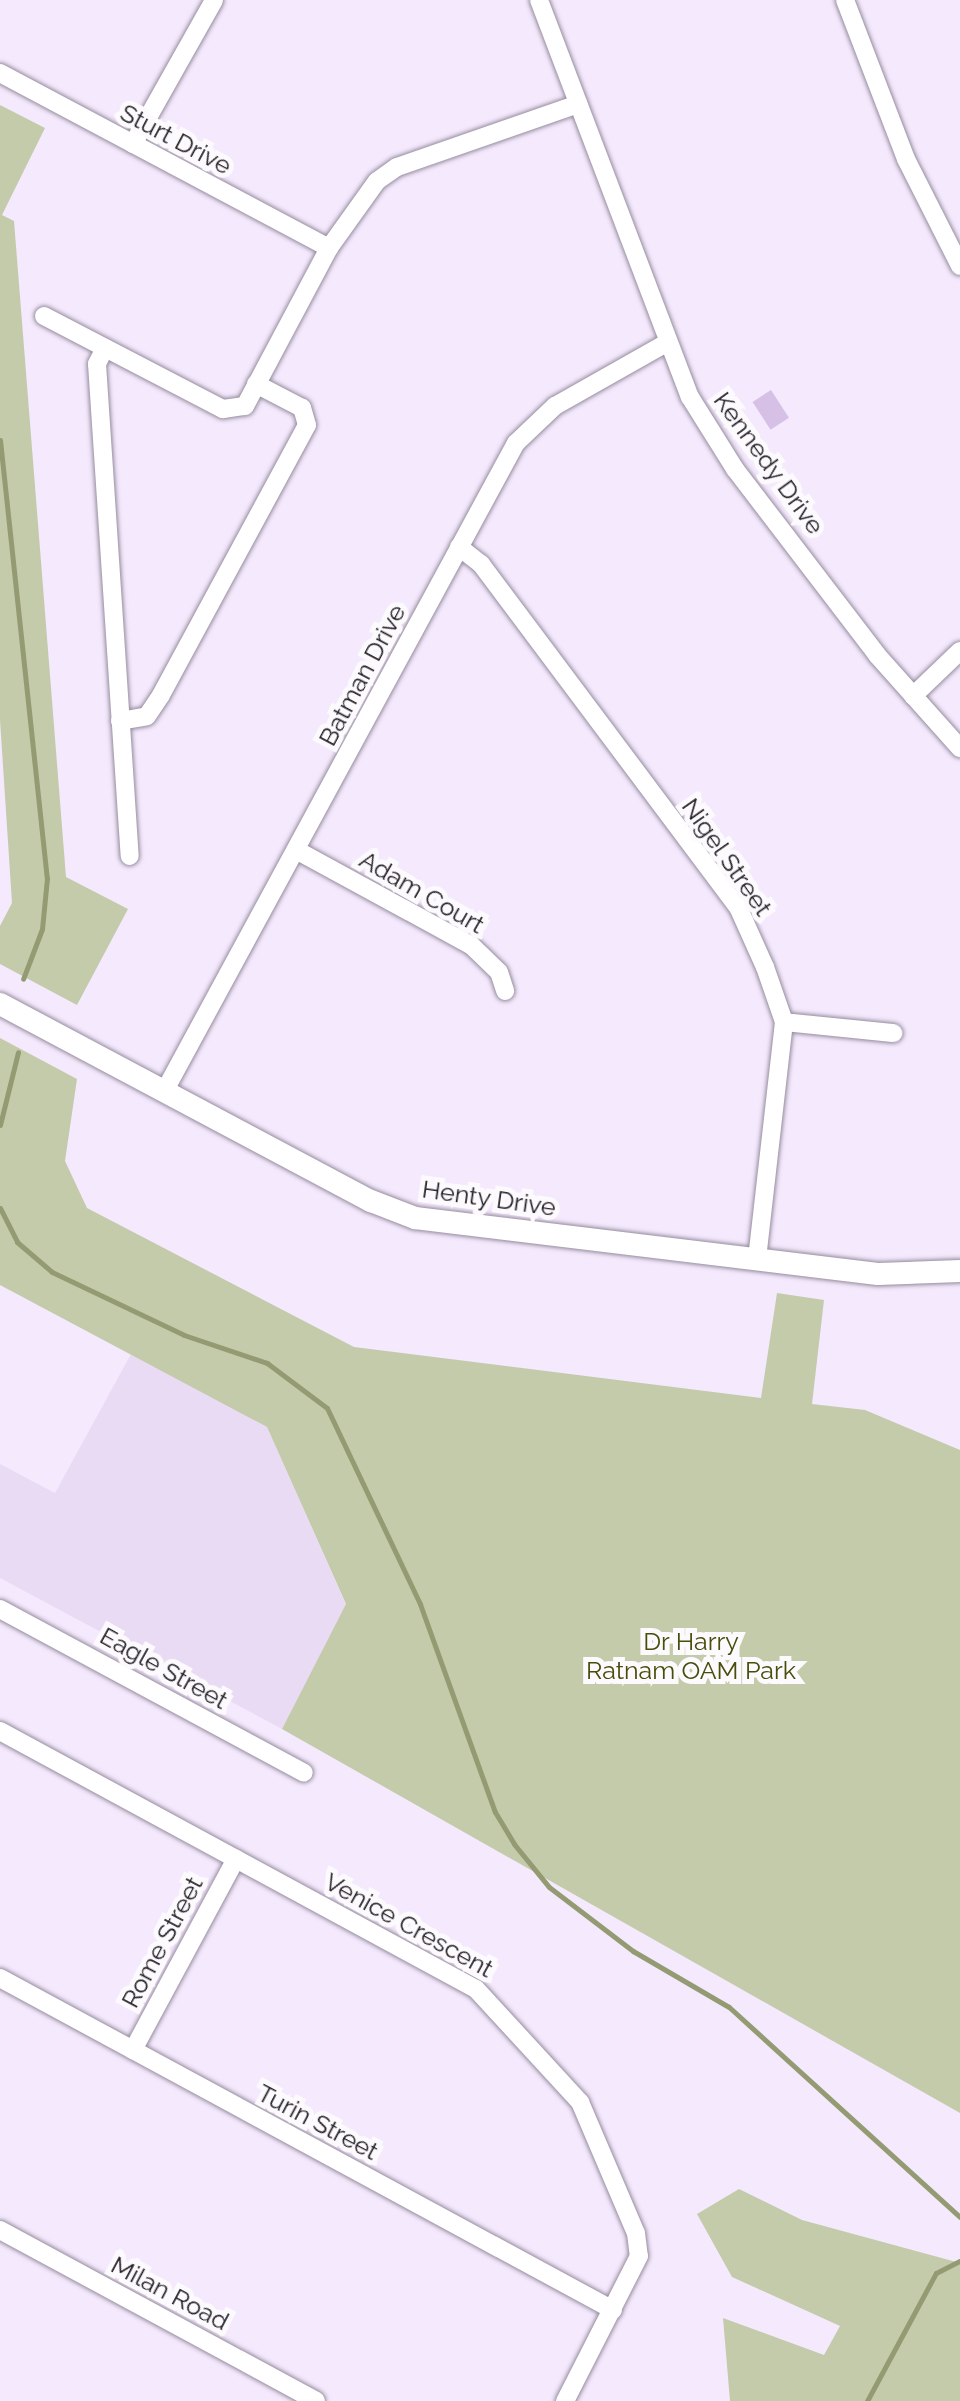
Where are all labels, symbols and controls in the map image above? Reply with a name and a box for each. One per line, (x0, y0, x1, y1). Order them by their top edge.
street label: Sturt Drive (115, 97, 237, 181)
street label: Kennedy Drive (707, 386, 831, 540)
street label: Batman Drive (312, 599, 412, 751)
street label: Nigel Street (675, 792, 779, 922)
street label: Adam Court (354, 844, 490, 940)
street label: Henty Drive (420, 1174, 558, 1222)
street label: Eagle Street (95, 1621, 233, 1715)
park label: Dr Harry Ratnam OAM Park (586, 1627, 796, 1686)
street label: Venice Crescent (320, 1866, 498, 1984)
street label: Rome Street (115, 1871, 209, 2013)
street label: Turin Street (252, 2078, 384, 2166)
street label: Milan Road (106, 2250, 234, 2336)

